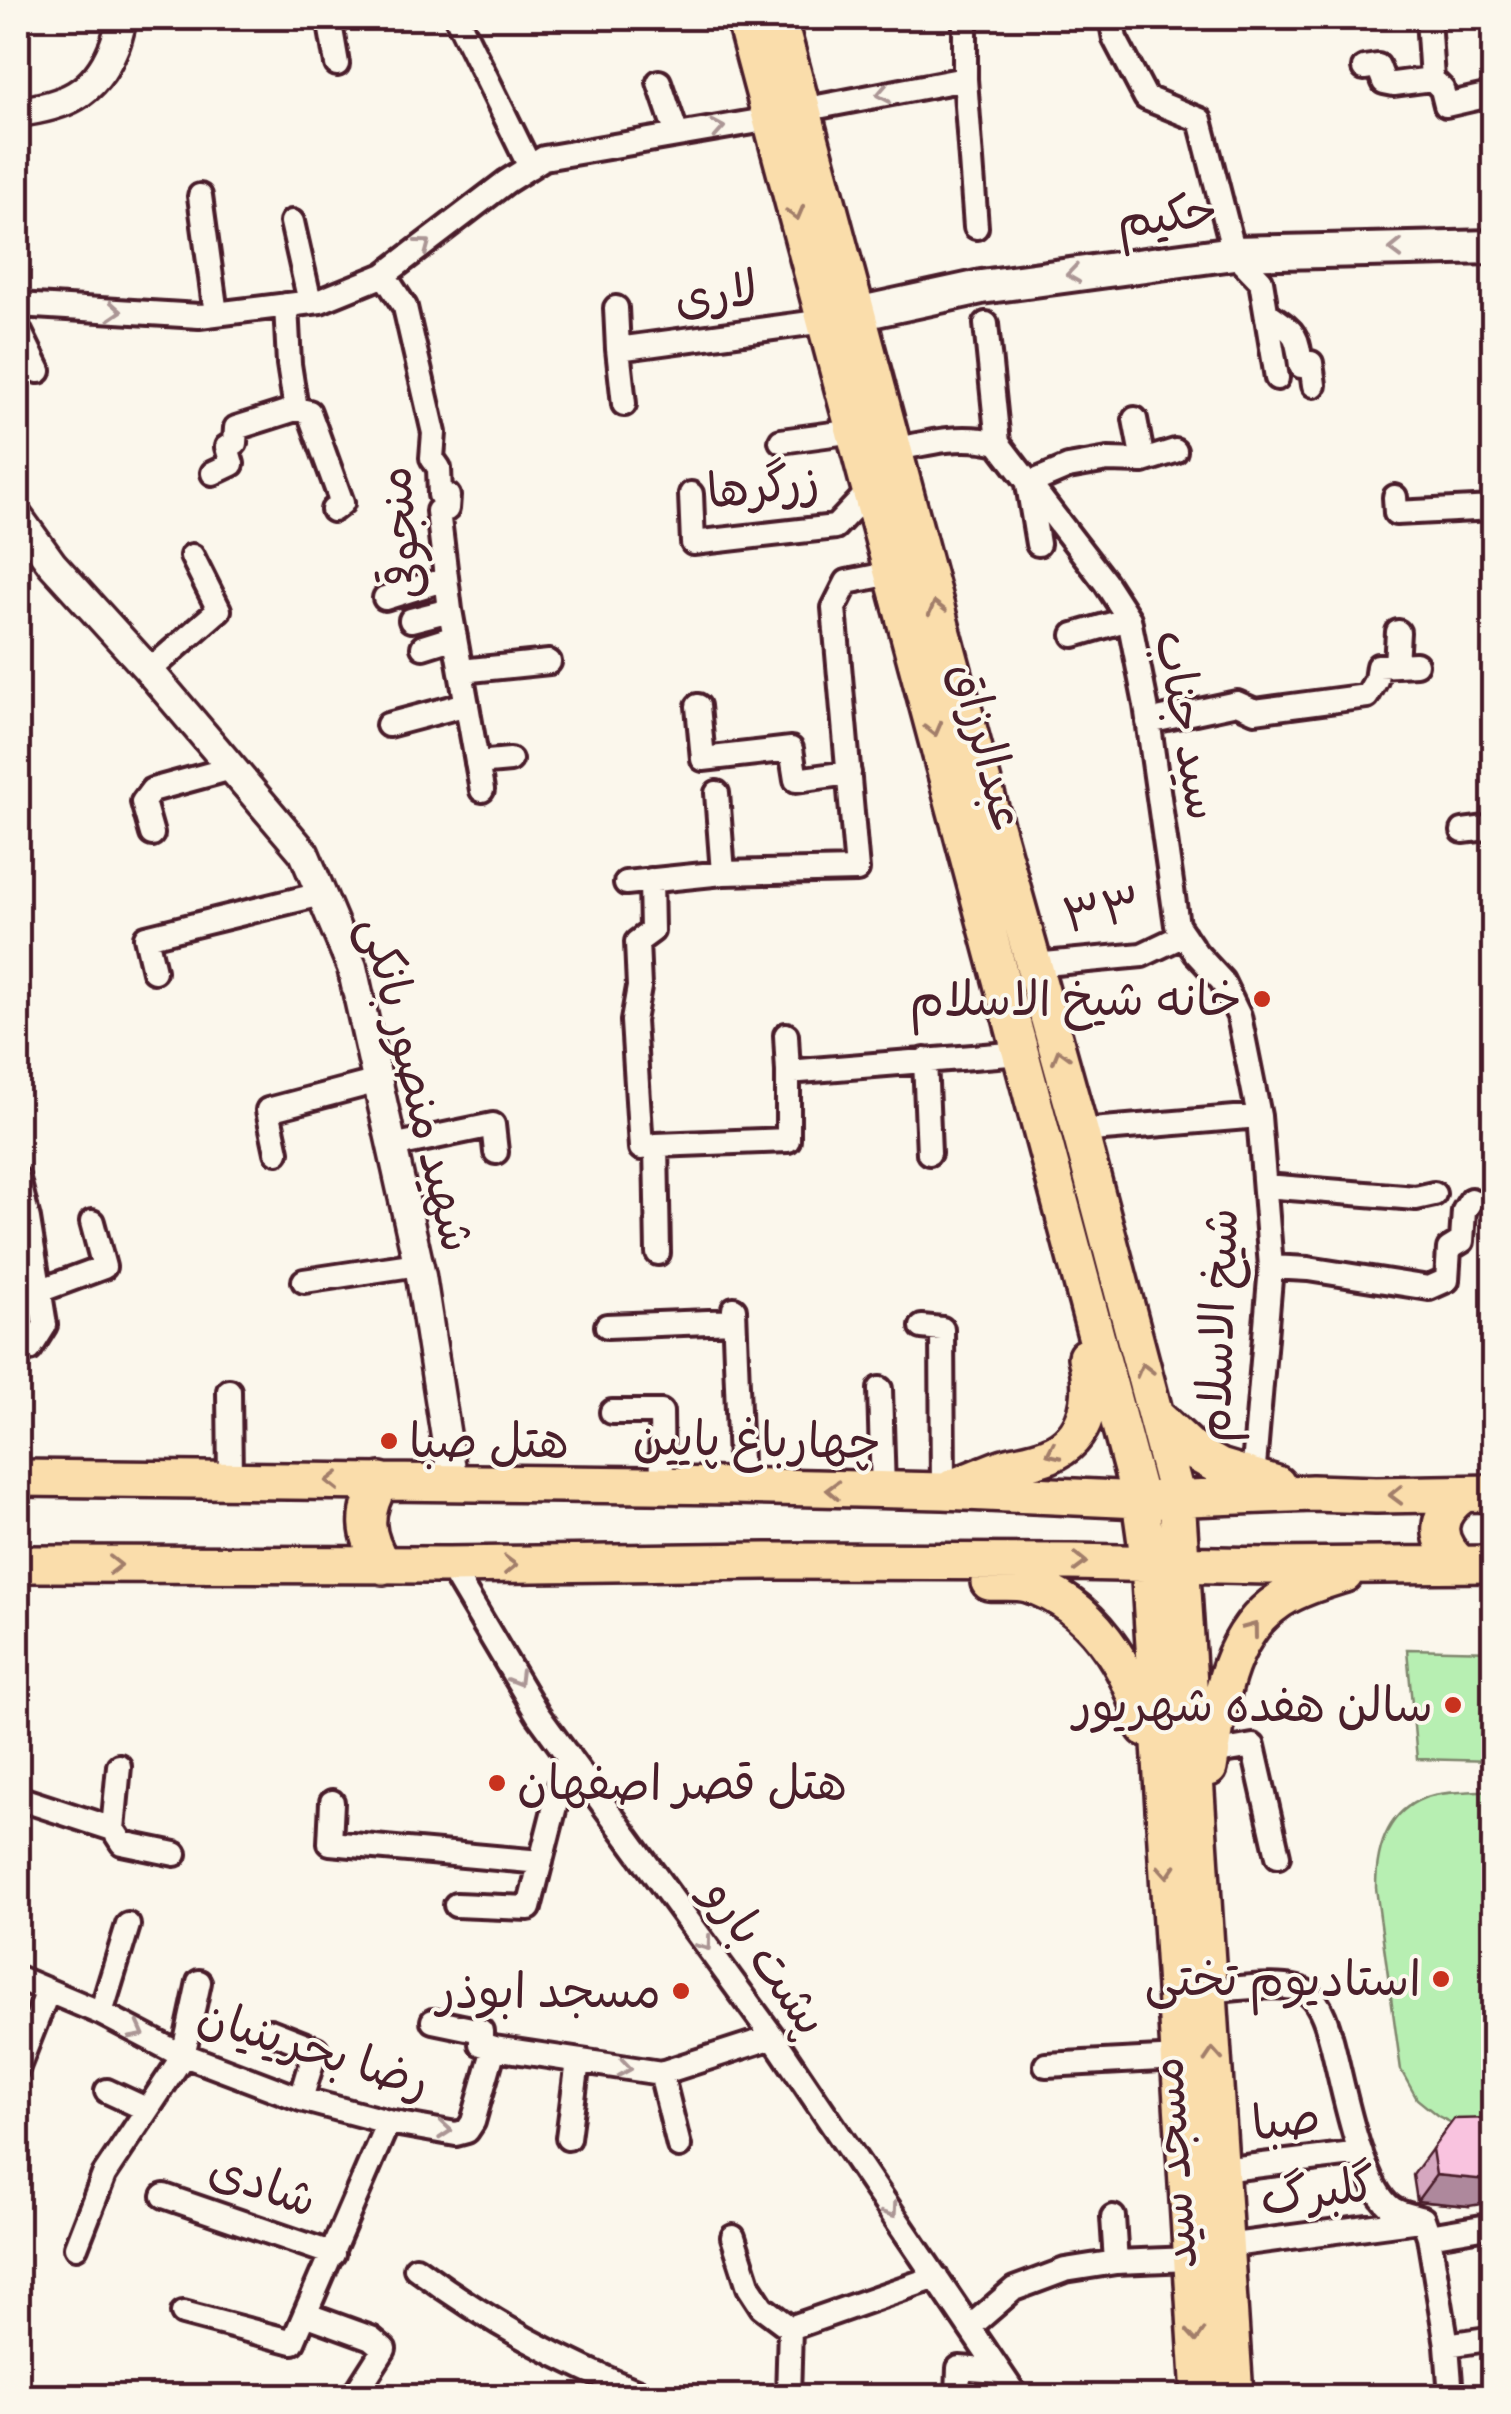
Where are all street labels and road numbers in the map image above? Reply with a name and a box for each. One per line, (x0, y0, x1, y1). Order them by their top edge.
street label: حکیم (1113, 179, 1222, 258)
street label: لاری (670, 257, 762, 329)
street label: زرگرها (704, 450, 822, 522)
street label: منجوقی (363, 463, 437, 603)
street label: سید جناب (1142, 625, 1234, 825)
street label: عبدالرزاق (937, 655, 1039, 837)
street label: ۳۳ (1058, 874, 1146, 946)
street label: شهید منصور بانکی (346, 910, 489, 1258)
street label: شیخ الاسلام (1183, 1207, 1258, 1443)
street label: چهارباغ پایین (632, 1408, 882, 1475)
street label: پشت بارو (688, 1864, 842, 2047)
street label: رضا بحرینیان (191, 1984, 437, 2112)
street label: مسجد سید (1136, 2055, 1210, 2271)
street label: صبا (1248, 2086, 1324, 2154)
street label: شادی (201, 2138, 325, 2230)
street label: گلبرگ (1256, 2153, 1380, 2229)

